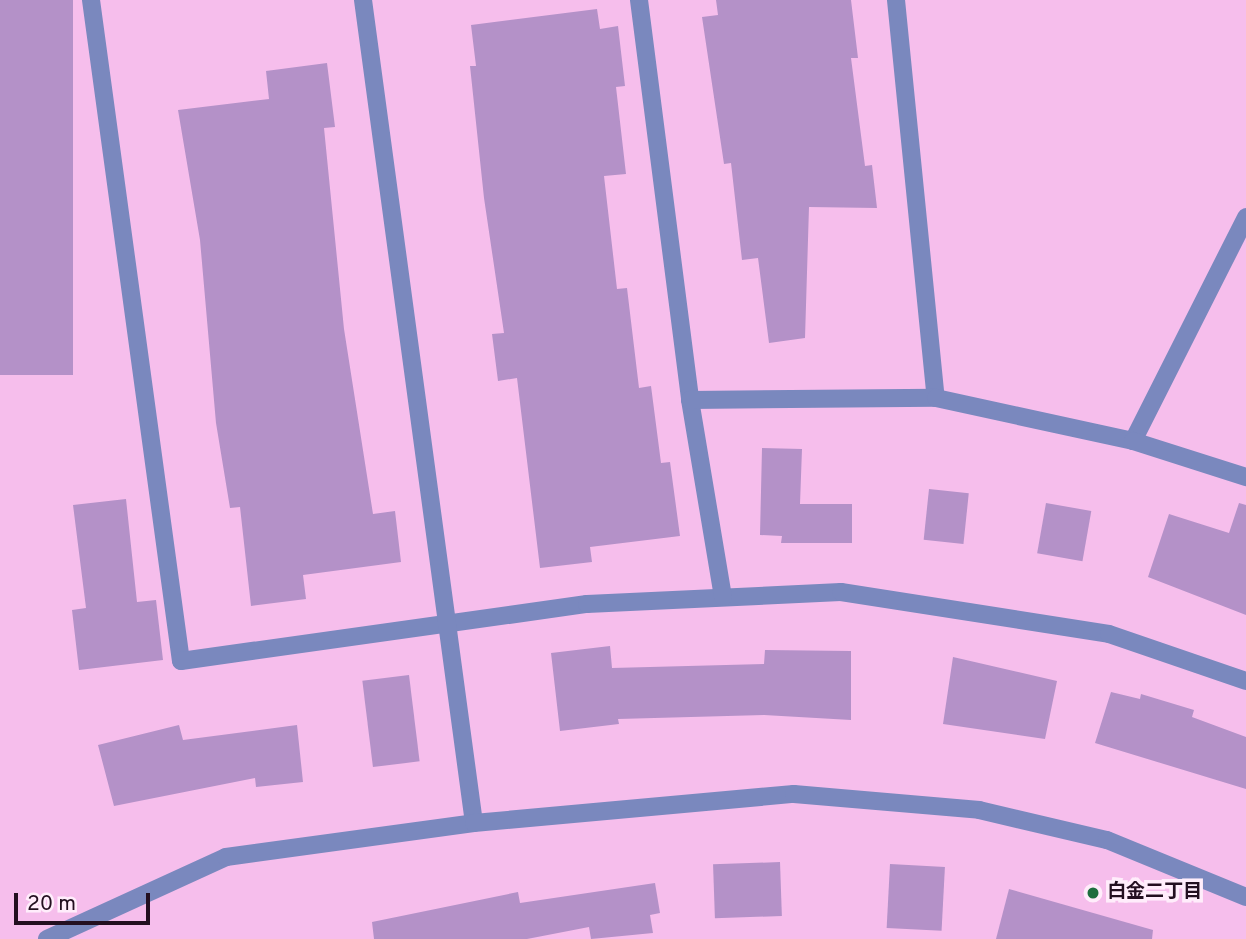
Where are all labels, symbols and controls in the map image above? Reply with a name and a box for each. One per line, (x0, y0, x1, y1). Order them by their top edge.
scale bar (18, 880, 154, 924)
place label: 白金二丁目 (1107, 882, 1202, 904)
marker: 白金二丁目 (1085, 885, 1101, 901)
text: 20 m (27, 891, 76, 918)

